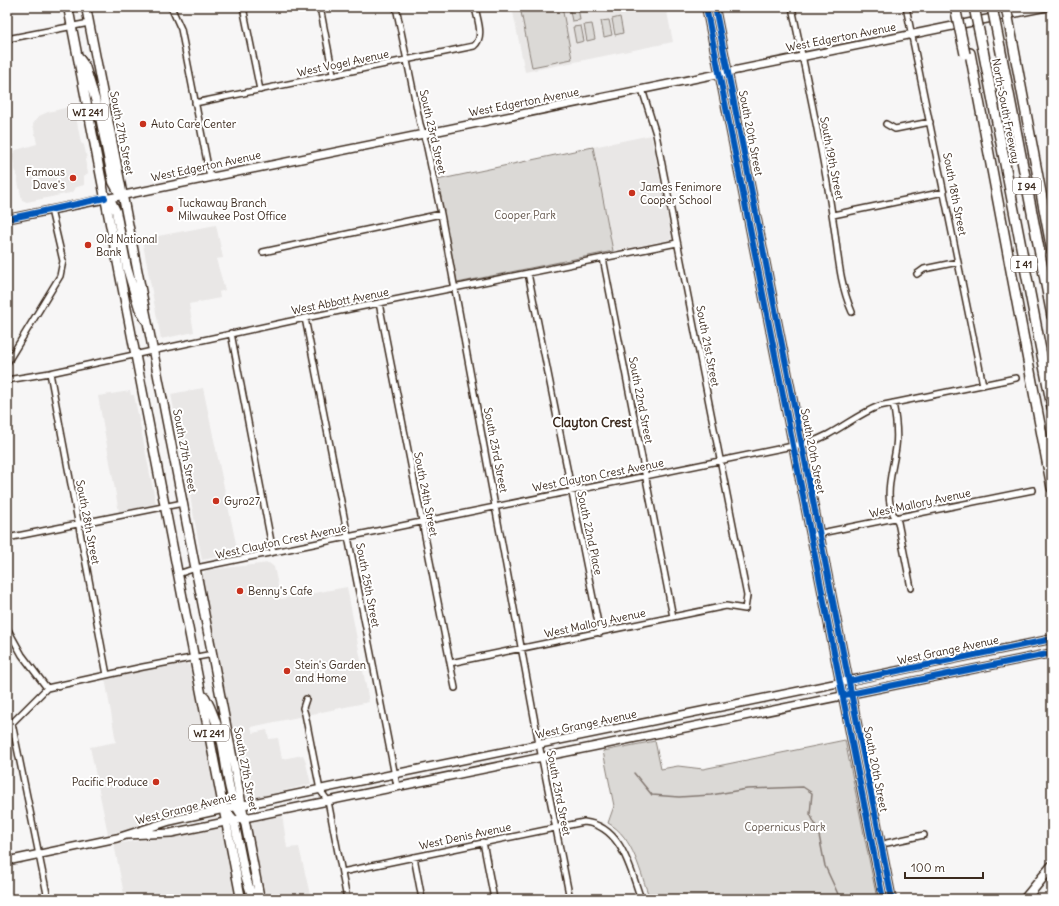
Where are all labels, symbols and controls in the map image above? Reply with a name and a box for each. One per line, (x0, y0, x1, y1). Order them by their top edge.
street label: West Edgerton Avenue (785, 19, 897, 55)
street label: West Vogel Avenue (296, 46, 390, 80)
street label: North-South Freeway (989, 57, 1023, 165)
street label: West Edgerton Avenue (468, 84, 580, 120)
street label: South 23rd Street (416, 88, 450, 176)
street label: South 20th Street (736, 89, 766, 177)
street label: South 27th Street (107, 90, 137, 176)
road number: WI 241 (68, 104, 108, 120)
street label: South 19th Street (817, 115, 847, 201)
place label: Auto Care Center (151, 117, 237, 131)
marker: Auto Care Center (138, 119, 148, 129)
street label: West Edgerton Avenue (150, 148, 262, 184)
street label: South 18th Street (940, 151, 970, 237)
place label: Famous Dave's (26, 165, 65, 192)
marker: Famous Dave's (68, 173, 78, 183)
road number: I 94 (1013, 178, 1041, 194)
place label: James Fenimore Cooper School (640, 180, 721, 207)
marker: James Fenimore Cooper School (627, 188, 637, 198)
place label: Tuckaway Branch Milwaukee Post Office (178, 196, 287, 223)
marker: Tuckaway Branch Milwaukee Post Office (165, 204, 175, 214)
park label: Cooper Park (494, 208, 556, 222)
place label: Old National Bank (96, 232, 157, 259)
marker: Old National Bank (83, 240, 93, 250)
road number: I 41 (1011, 256, 1037, 272)
street label: West Abbott Avenue (290, 285, 390, 317)
street label: South 21st Street (693, 304, 723, 388)
street label: South 22nd Street (626, 355, 656, 445)
street label: South 23rd Street (481, 406, 511, 494)
street label: South 20th Street (798, 407, 828, 495)
street label: South 27th Street (170, 408, 200, 494)
district label: Clayton Crest (552, 414, 632, 431)
street label: South 24th Street (411, 451, 441, 538)
street label: West Clayton Crest Avenue (531, 455, 665, 495)
street label: South 28th Street (73, 479, 103, 566)
street label: West Mallory Avenue (868, 485, 972, 521)
street label: South 22nd Place (574, 490, 606, 576)
place label: Gyro27 (224, 494, 261, 508)
marker: Gyro27 (211, 496, 221, 506)
street label: West Clayton Crest Avenue (214, 520, 348, 562)
street label: South 25th Street (353, 542, 383, 629)
place label: Benny's Cafe (248, 584, 313, 598)
marker: Benny's Cafe (235, 586, 245, 596)
street label: West Mallory Avenue (543, 605, 647, 641)
street label: West Grange Avenue (896, 632, 1000, 668)
place label: Stein's Garden and Home (295, 658, 366, 685)
marker: Stein's Garden and Home (282, 666, 292, 676)
street label: West Grange Avenue (534, 706, 638, 742)
road number: WI 241 (189, 725, 229, 741)
street label: South 20th Street (861, 725, 891, 813)
street label: South 27th Street (231, 726, 261, 812)
street label: South 23rd Street (544, 749, 574, 837)
place label: Pacific Produce (72, 775, 148, 789)
marker: Pacific Produce (151, 777, 161, 787)
street label: West Grange Avenue (134, 789, 238, 827)
street label: West Denis Avenue (418, 819, 512, 853)
park label: Copernicus Park (744, 820, 826, 834)
scale bar (905, 854, 983, 880)
text: 100 m (911, 860, 945, 875)

